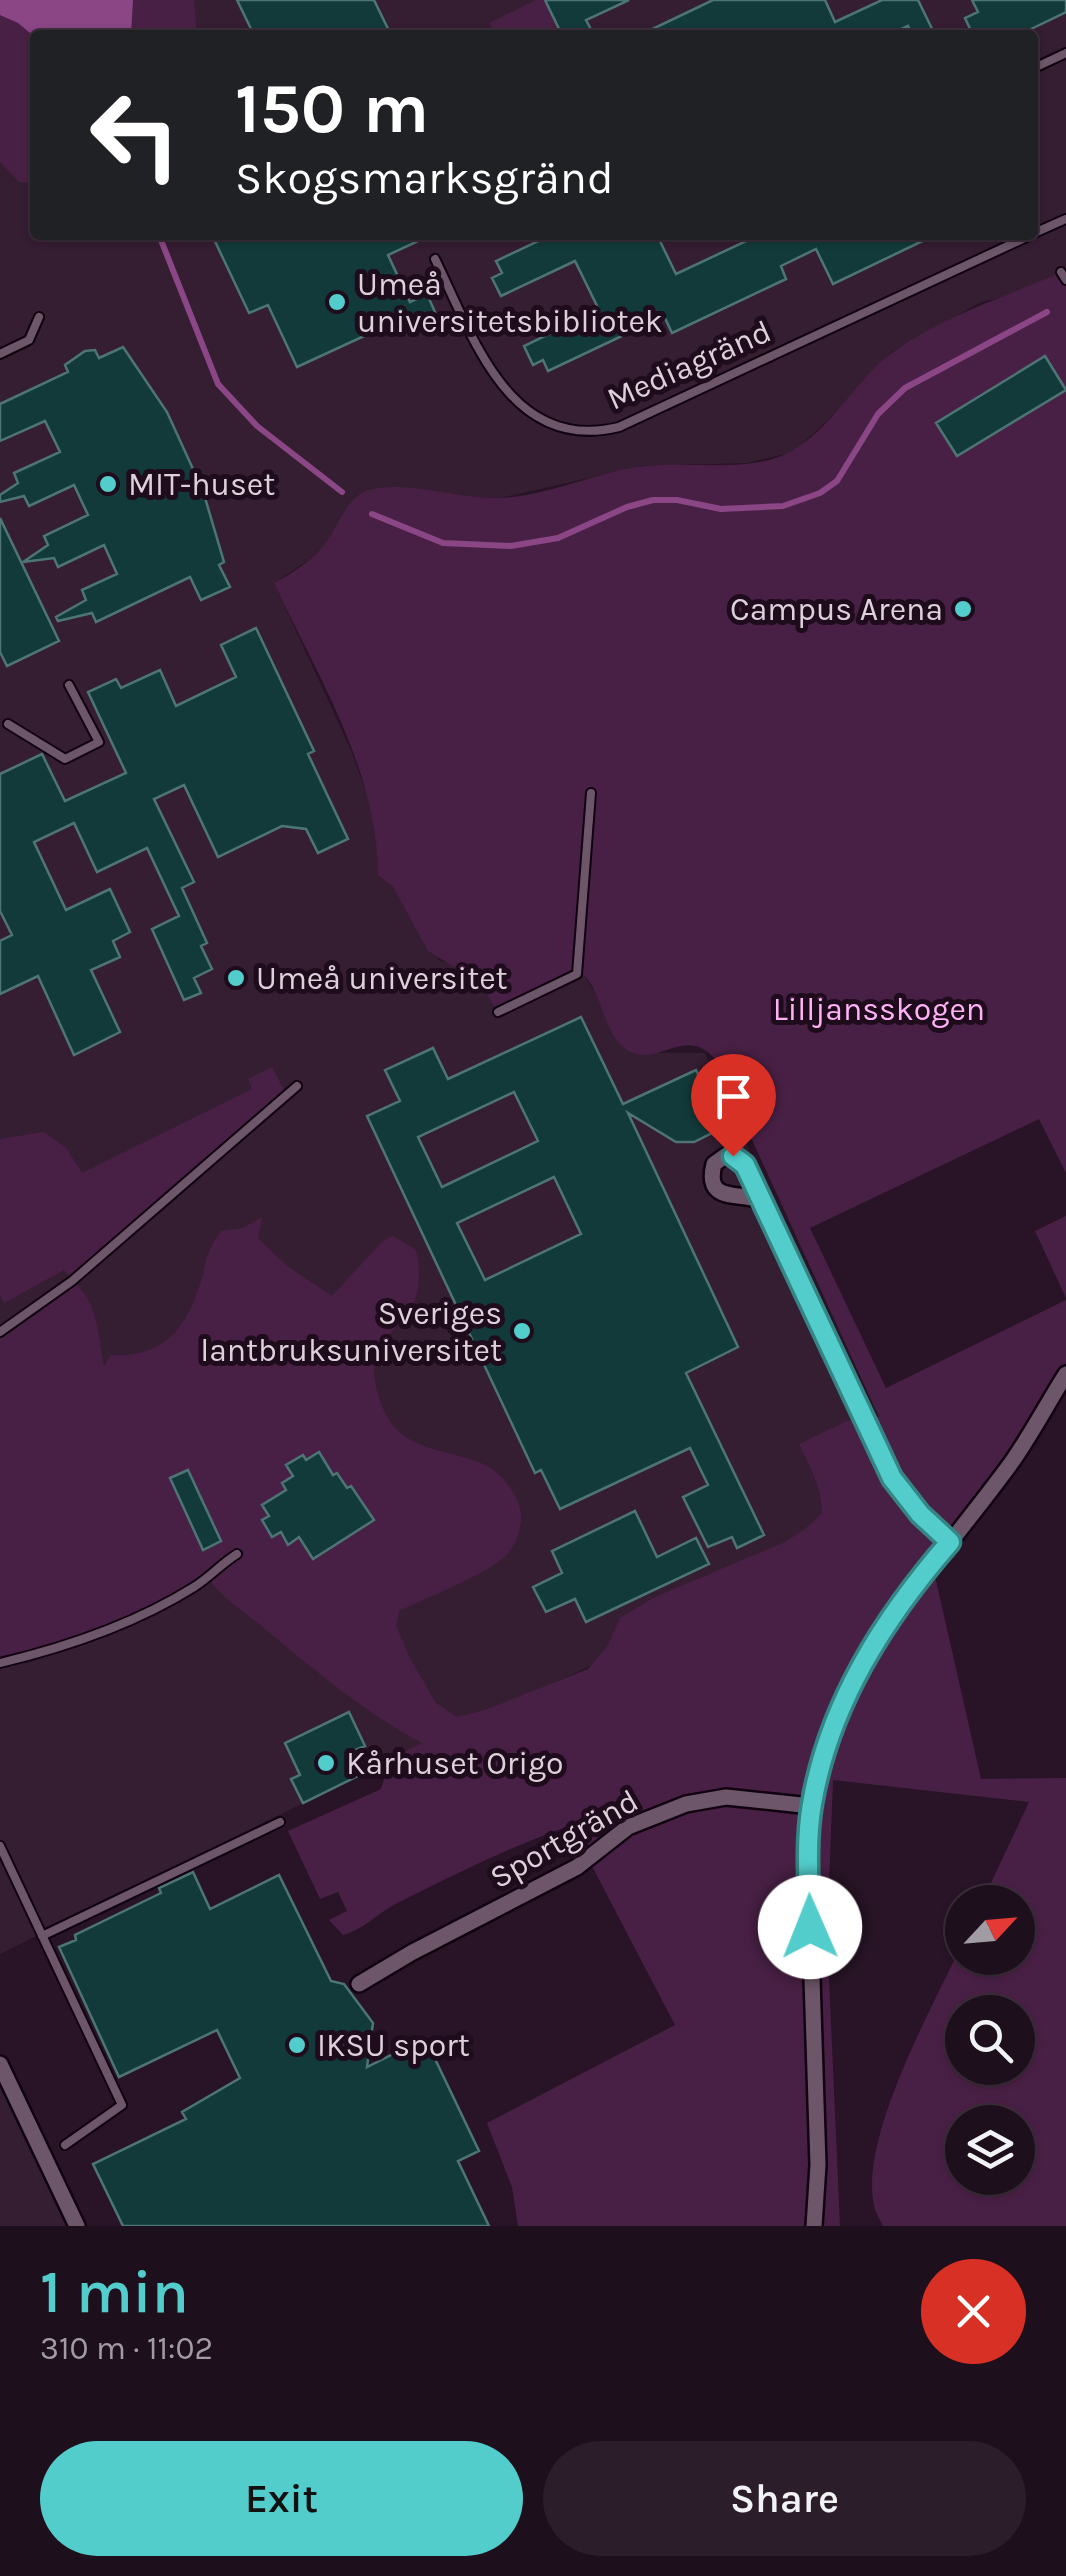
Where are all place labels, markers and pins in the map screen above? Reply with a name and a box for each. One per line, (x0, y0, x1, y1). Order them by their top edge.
place label: Umeå universitetsbibliotek (357, 266, 663, 340)
marker: Umeå universitetsbibliotek (326, 291, 348, 313)
place label: MIT-huset (128, 466, 275, 503)
marker: MIT-huset (97, 473, 119, 495)
place label: Campus Arena (730, 591, 943, 628)
marker: Campus Arena (952, 598, 974, 620)
place label: Umeå universitet (256, 960, 508, 997)
marker: Umeå universitet (225, 967, 247, 989)
pin (691, 1054, 776, 1157)
place label: Sveriges lantbruksuniversitet (200, 1295, 502, 1369)
marker: Sveriges lantbruksuniversitet (511, 1320, 533, 1342)
place label: Kårhuset Origo (346, 1745, 564, 1782)
marker: Kårhuset Origo (315, 1752, 337, 1774)
place label: IKSU sport (317, 2027, 470, 2064)
marker: IKSU sport (286, 2034, 308, 2056)

